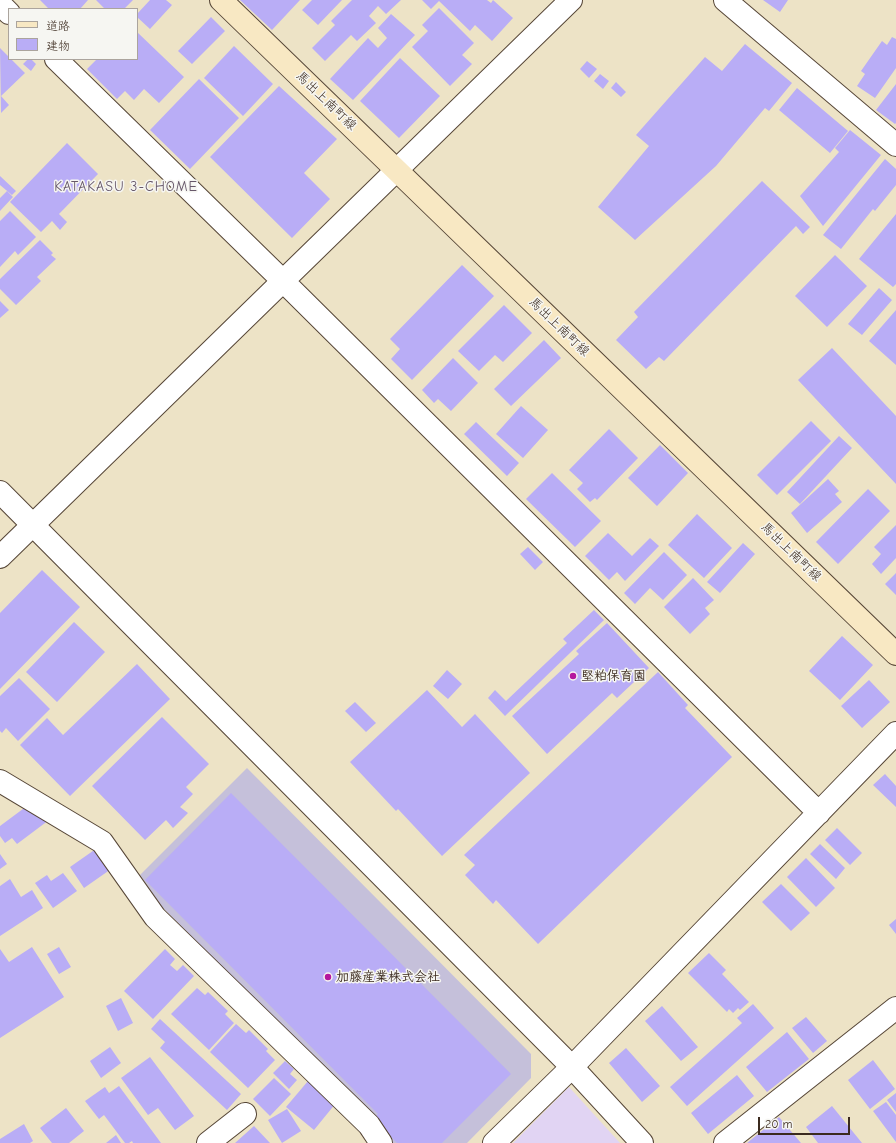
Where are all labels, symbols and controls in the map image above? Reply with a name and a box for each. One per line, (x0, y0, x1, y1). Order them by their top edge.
legend (8, 8, 138, 60)
text: 道路 (46, 19, 70, 33)
text: 建物 (46, 39, 70, 53)
street label: 馬出上南町線 (293, 68, 359, 134)
district label: KATAKASU 3-CHOME (54, 179, 198, 195)
street label: 馬出上南町線 (526, 294, 592, 360)
street label: 馬出上南町線 (758, 519, 824, 585)
place label: 堅粕保育園 (581, 668, 646, 684)
marker: 堅粕保育園 (568, 671, 578, 681)
place label: 加藤産業株式会社 (336, 969, 440, 985)
marker: 加藤産業株式会社 (323, 972, 333, 982)
scale bar (760, 1109, 852, 1135)
text: 20 m (765, 1117, 793, 1131)

